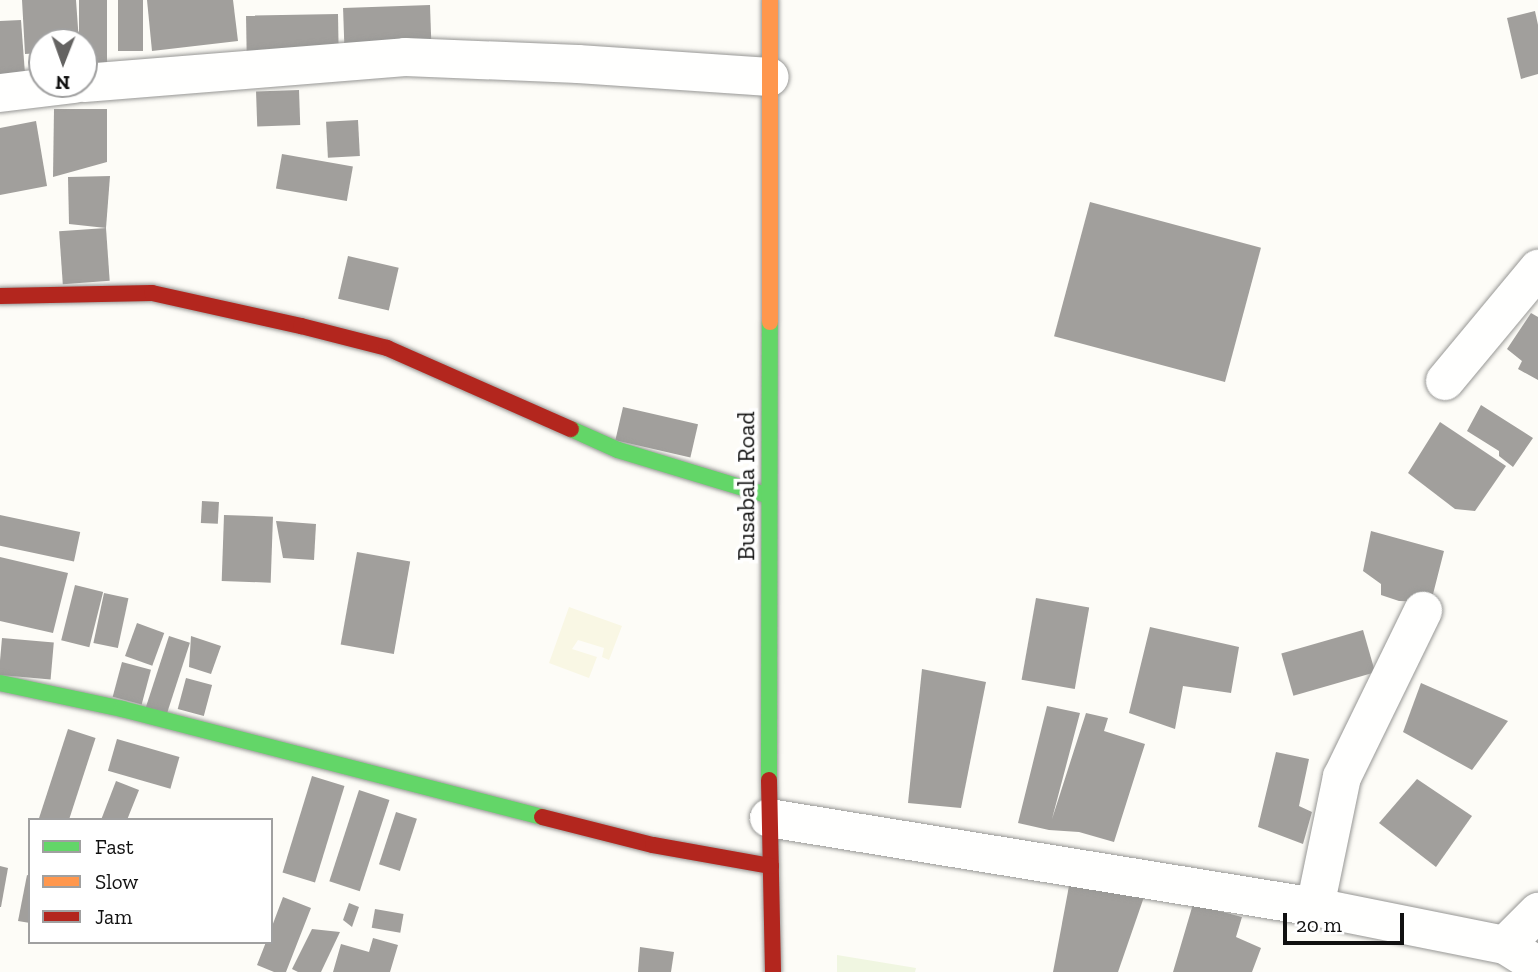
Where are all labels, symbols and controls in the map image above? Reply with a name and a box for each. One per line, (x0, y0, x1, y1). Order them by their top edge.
north arrow (28, 28, 98, 98)
text: N (55, 71, 70, 94)
street label: Busabala Road (732, 411, 760, 561)
legend (28, 818, 273, 944)
text: Fast (95, 834, 134, 859)
text: Slow (95, 869, 138, 894)
scale bar (1286, 898, 1407, 942)
text: Jam (95, 904, 132, 929)
text: 20 m (1296, 912, 1342, 937)

